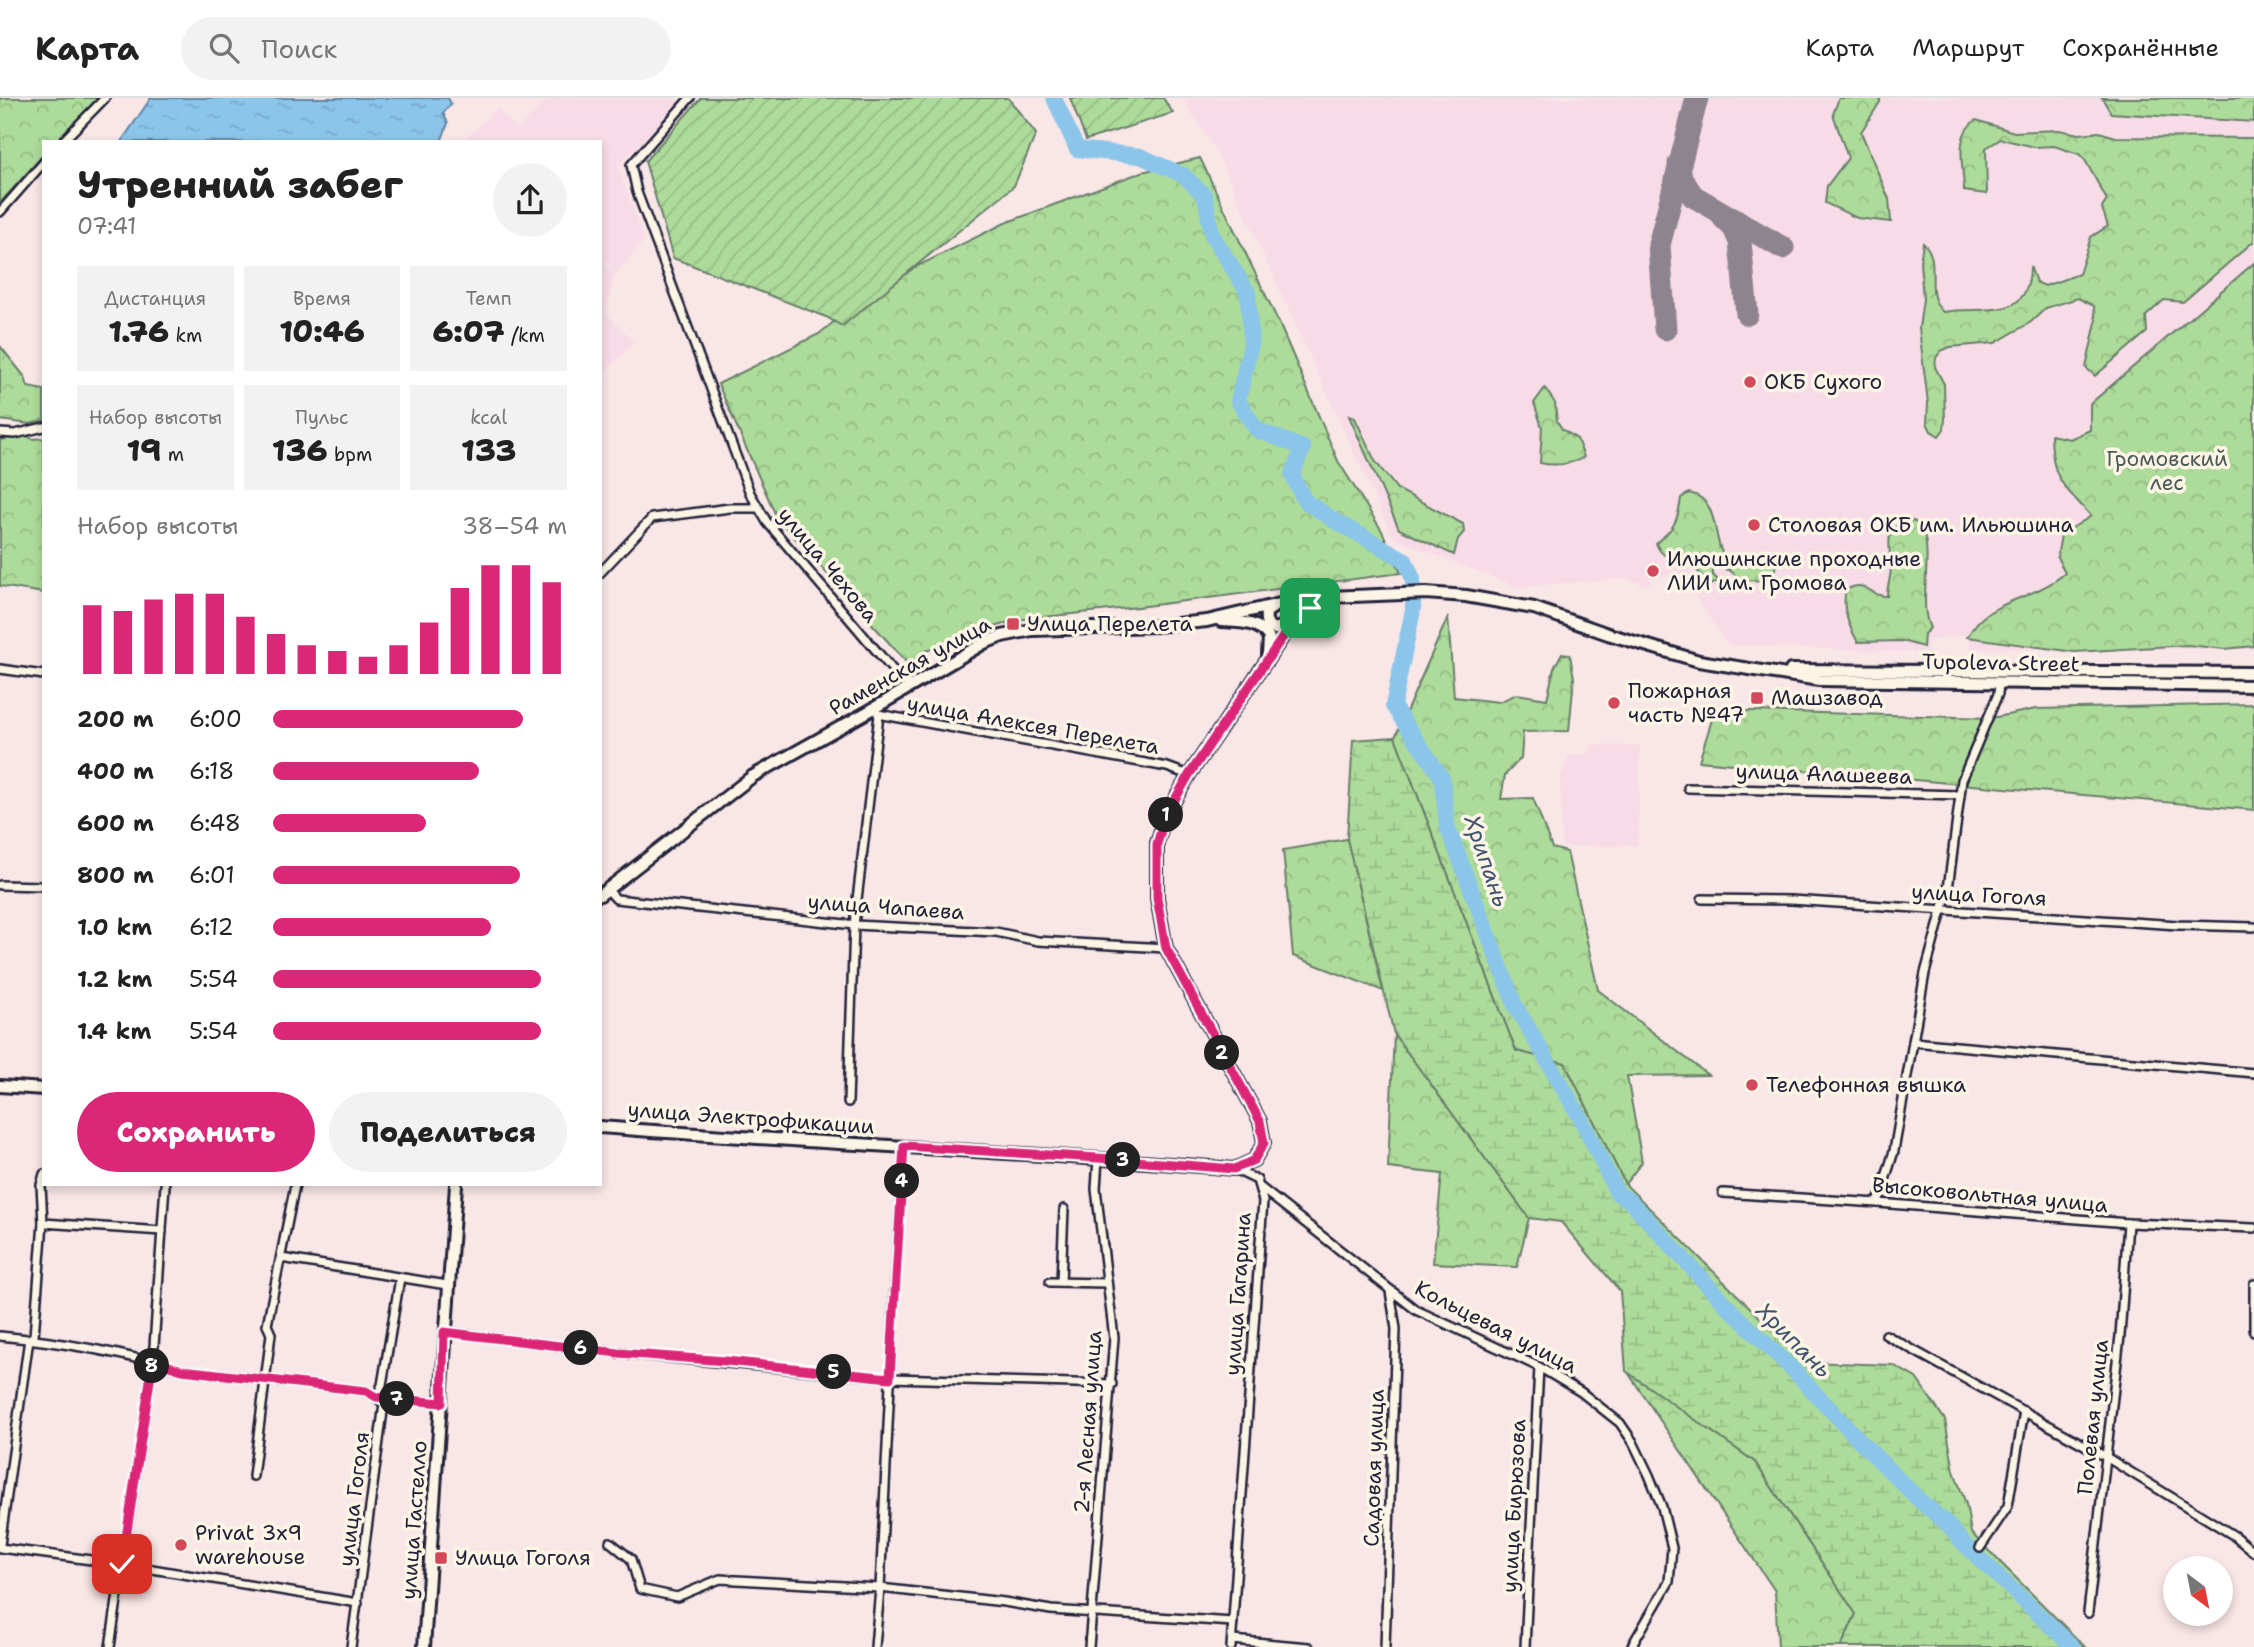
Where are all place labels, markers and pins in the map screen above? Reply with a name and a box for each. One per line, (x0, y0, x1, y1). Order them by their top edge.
place label: ОКБ Сухого (1764, 368, 1882, 396)
marker: ОКБ Сухого (1742, 374, 1758, 390)
place label: Столовая ОКБ им. Ильюшина (1768, 511, 2073, 539)
marker: Столовая ОКБ им. Ильюшина (1746, 517, 1762, 533)
place label: Илюшинские проходные ЛИИ им. Громова (1667, 545, 1921, 597)
marker: Илюшинские проходные ЛИИ им. Громова (1645, 563, 1661, 579)
pin (1280, 578, 1340, 638)
place label: Улица Перелета (1027, 610, 1193, 638)
marker: Улица Перелета (1005, 616, 1021, 632)
place label: Пожарная часть №47 (1628, 677, 1744, 729)
place label: Машзавод (1771, 684, 1883, 712)
marker: Машзавод (1749, 690, 1765, 706)
marker: Пожарная часть №47 (1606, 695, 1622, 711)
pin: 1 (1148, 798, 1184, 832)
pin: 2 (1204, 1035, 1240, 1070)
place label: Телефонная вышка (1766, 1071, 1966, 1099)
marker: Телефонная вышка (1744, 1077, 1760, 1093)
pin: 3 (1106, 1142, 1140, 1178)
pin: 4 (884, 1164, 920, 1198)
pin: 6 (564, 1330, 598, 1366)
pin: 8 (134, 1348, 170, 1384)
pin: 5 (816, 1354, 852, 1390)
pin: 7 (380, 1382, 414, 1416)
place label: Privat 3x9 warehouse (195, 1519, 305, 1571)
pin (92, 1534, 152, 1594)
marker: Privat 3x9 warehouse (173, 1537, 189, 1553)
place label: Улица Гоголя (455, 1544, 591, 1572)
marker: Улица Гоголя (433, 1550, 449, 1566)

